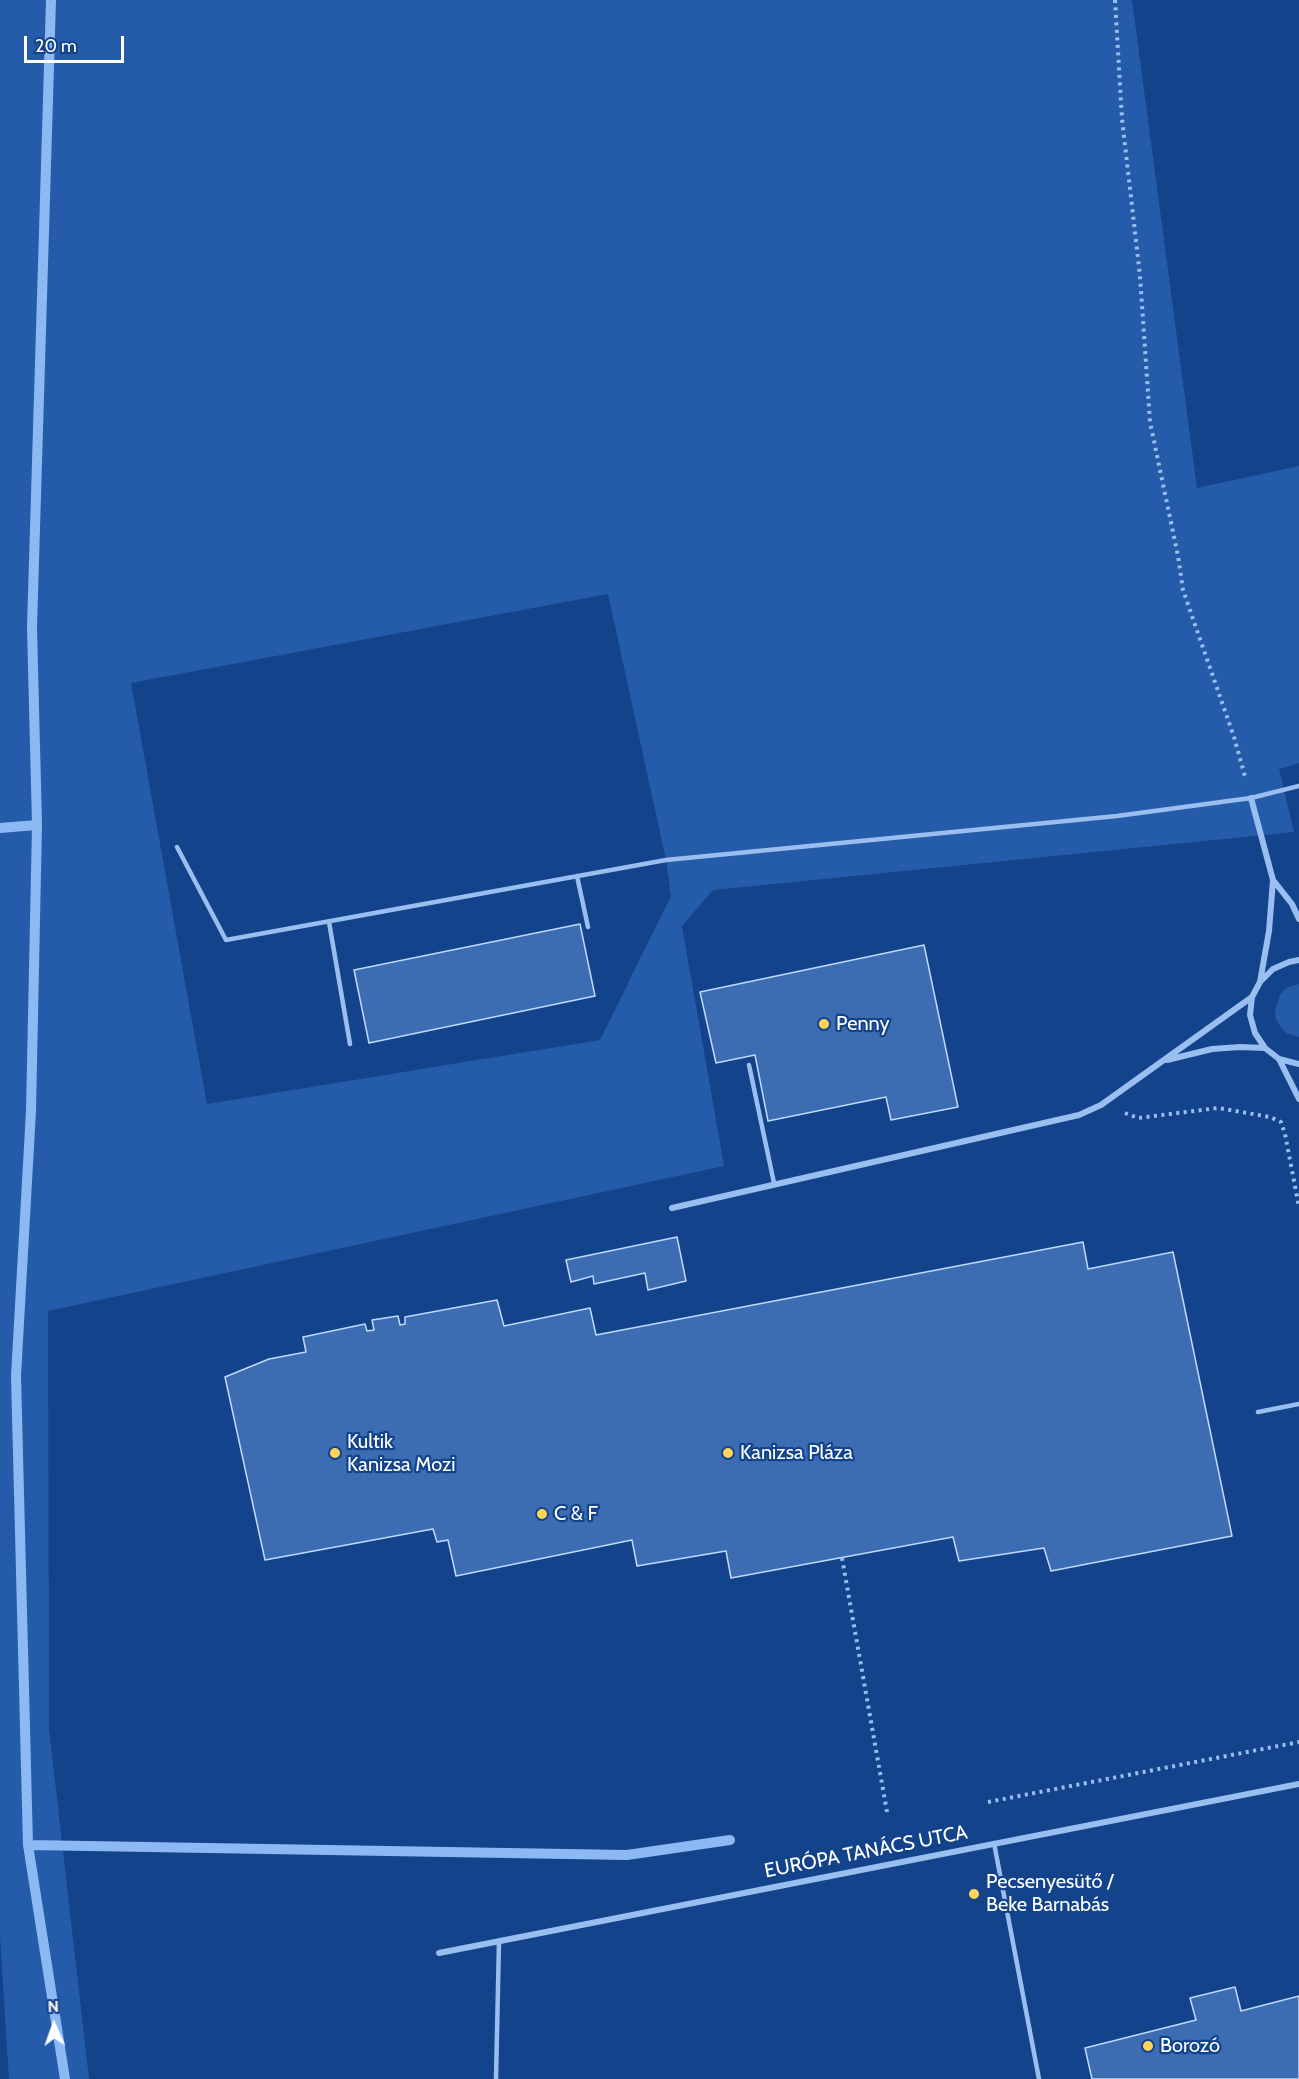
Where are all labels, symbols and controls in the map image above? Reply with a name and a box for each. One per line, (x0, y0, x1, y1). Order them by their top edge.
scale bar (27, 24, 128, 62)
text: 20 m (35, 35, 77, 57)
place label: Penny (836, 1012, 890, 1036)
marker: Penny (817, 1017, 831, 1031)
place label: Kultik Kanizsa Mozi (347, 1430, 456, 1477)
place label: Kanizsa Pláza (740, 1441, 853, 1465)
marker: Kultik Kanizsa Mozi (328, 1446, 342, 1460)
marker: Kanizsa Pláza (721, 1446, 735, 1460)
place label: C & F (554, 1502, 598, 1526)
marker: C & F (535, 1507, 549, 1521)
street label: EURÓPA TANÁCS UTCA (762, 1821, 970, 1883)
place label: Pecsenyesütő / Beke Barnabás (986, 1870, 1114, 1917)
marker: Pecsenyesütő / Beke Barnabás (967, 1887, 981, 1901)
north arrow (24, 1995, 84, 2055)
text: N (47, 1997, 59, 2016)
place label: Borozó (1160, 2034, 1220, 2058)
marker: Borozó (1141, 2039, 1155, 2053)

